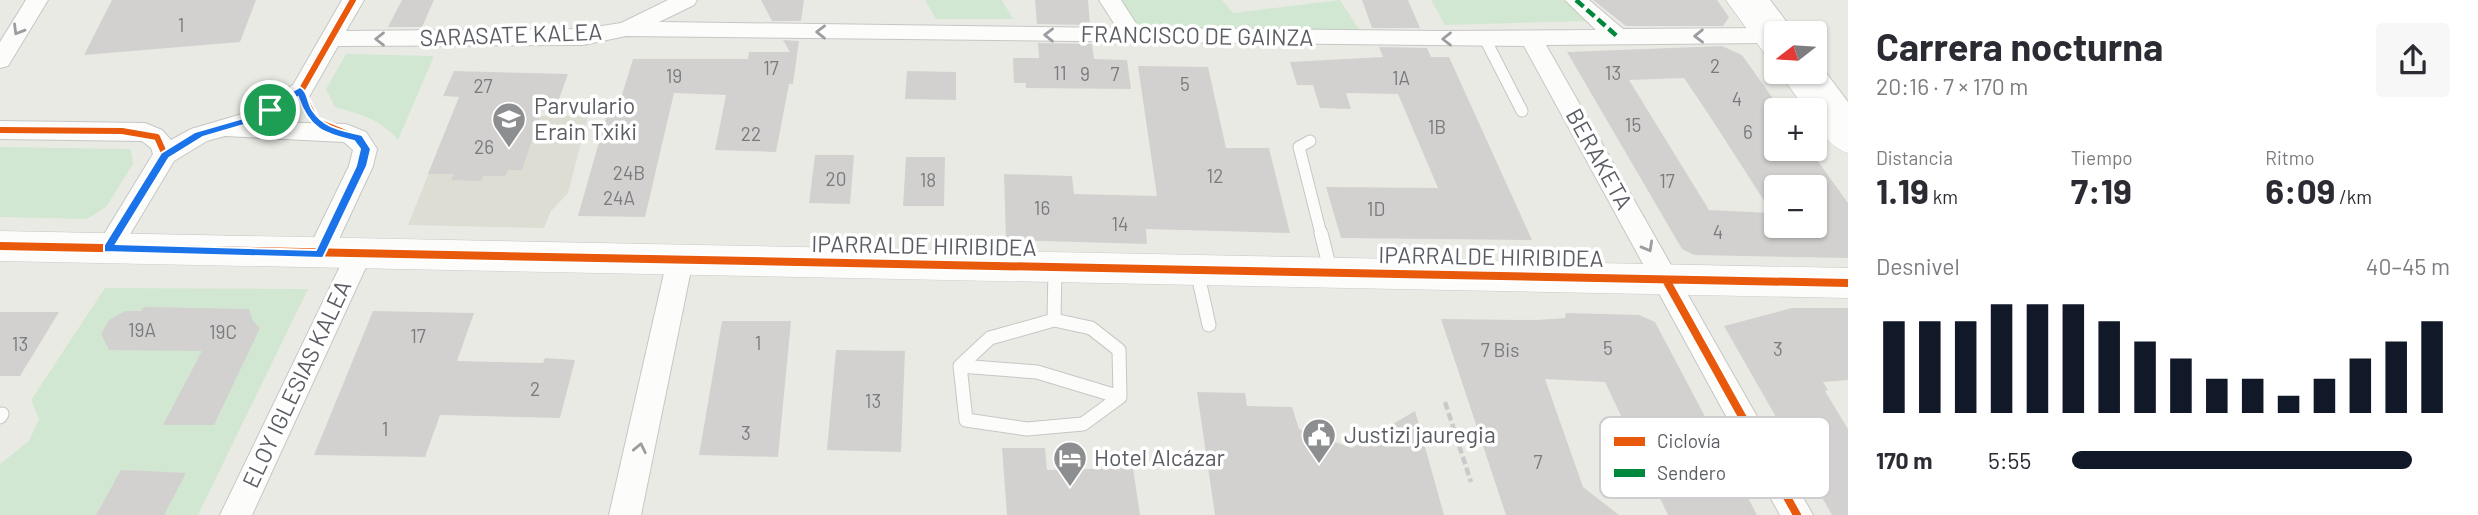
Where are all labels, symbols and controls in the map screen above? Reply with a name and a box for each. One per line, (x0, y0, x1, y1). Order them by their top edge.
house number: 1 (178, 13, 184, 36)
street label: SARASATE KALEA (419, 17, 603, 51)
street label: FRANCISCO DE GAINZA (1081, 19, 1314, 51)
north arrow (1764, 21, 1827, 84)
map controls (1764, 21, 1827, 238)
one-way arrow (14, 22, 27, 35)
text: Carrera nocturna (1876, 23, 2163, 69)
button: share (2376, 23, 2450, 97)
one-way arrow (815, 24, 826, 40)
one-way arrow (1043, 27, 1054, 42)
one-way arrow (1694, 28, 1704, 44)
one-way arrow (375, 31, 386, 46)
one-way arrow (1442, 31, 1452, 47)
house number: 2 (1710, 54, 1720, 77)
house number: 17 (763, 56, 779, 79)
house number: 11 (1053, 61, 1067, 84)
house number: 13 (1605, 61, 1621, 84)
house number: 9 (1080, 62, 1090, 85)
house number: 7 (1111, 62, 1120, 85)
house number: 19 (666, 64, 682, 87)
house number: 1A (1392, 66, 1410, 89)
house number: 5 (1180, 72, 1190, 95)
text: 20:16 · 7 × 170 m (1876, 72, 2028, 100)
house number: 27 (473, 74, 493, 97)
pin (240, 80, 300, 140)
house number: 4 (1732, 87, 1742, 110)
icon: arrive (251, 91, 289, 129)
place label: Parvulario Erain Txiki (534, 91, 637, 145)
button: + (1764, 98, 1827, 161)
school or university icon: Parvulario Erain Txiki (490, 100, 528, 149)
street label: BERAKETA (1561, 103, 1639, 214)
house number: 15 (1625, 113, 1641, 136)
house number: 1B (1428, 115, 1446, 138)
house number: 6 (1743, 120, 1753, 143)
house number: 22 (741, 122, 761, 145)
house number: 26 (474, 135, 494, 158)
text: Distancia (1876, 146, 1953, 169)
text: Tiempo (2071, 146, 2133, 169)
text: Ritmo (2265, 146, 2315, 169)
house number: 24B (613, 161, 645, 184)
house number: 12 (1207, 164, 1223, 187)
house number: 20 (826, 167, 846, 190)
house number: 18 (920, 168, 936, 191)
house number: 17 (1659, 169, 1675, 192)
text: 1.19 (1876, 169, 1929, 211)
text: 7:19 (2071, 169, 2132, 211)
text: 6:09 (2265, 169, 2335, 211)
button: − (1764, 175, 1827, 238)
text: km (1929, 185, 1958, 208)
text: /km (2335, 185, 2372, 208)
house number: 24A (603, 186, 635, 209)
house number: 16 (1034, 196, 1050, 219)
house number: 1D (1367, 197, 1385, 220)
house number: 14 (1111, 212, 1129, 235)
house number: 4 (1713, 220, 1723, 243)
street label: IPARRALDE HIRIBIDEA (811, 229, 1037, 261)
street label: IPARRALDE HIRIBIDEA (1378, 240, 1604, 272)
one-way arrow (1640, 240, 1653, 253)
text: Desnivel (1876, 252, 1960, 280)
text: 40–45 m (2366, 252, 2450, 280)
street label: ELOY IGLESIAS KALEA (236, 275, 357, 492)
house number: 19A (128, 318, 156, 341)
house number: 19C (209, 320, 237, 343)
house number: 17 (410, 324, 426, 347)
house number: 1 (755, 331, 761, 354)
house number: 13 (12, 332, 28, 355)
house number: 5 (1603, 336, 1613, 359)
house number: 3 (1773, 337, 1783, 360)
house number: 7 Bis (1481, 338, 1519, 361)
house number: 2 (530, 377, 540, 400)
house number: 13 (865, 389, 881, 412)
public building icon: Justizi jauregia (1300, 416, 1338, 465)
house number: 1 (382, 417, 388, 440)
legend (1600, 417, 1830, 498)
place label: Justizi jauregia (1344, 420, 1496, 448)
house number: 3 (741, 421, 751, 444)
text: Ciclovía (1657, 429, 1720, 452)
hotel icon: Hotel Alcázar (1051, 439, 1089, 488)
one-way arrow (631, 442, 646, 454)
place label: Hotel Alcázar (1094, 443, 1226, 471)
text: 170 m (1876, 446, 1932, 474)
text: 5:55 (1988, 446, 2031, 474)
house number: 7 (1534, 450, 1543, 473)
text: Sendero (1657, 461, 1726, 484)

